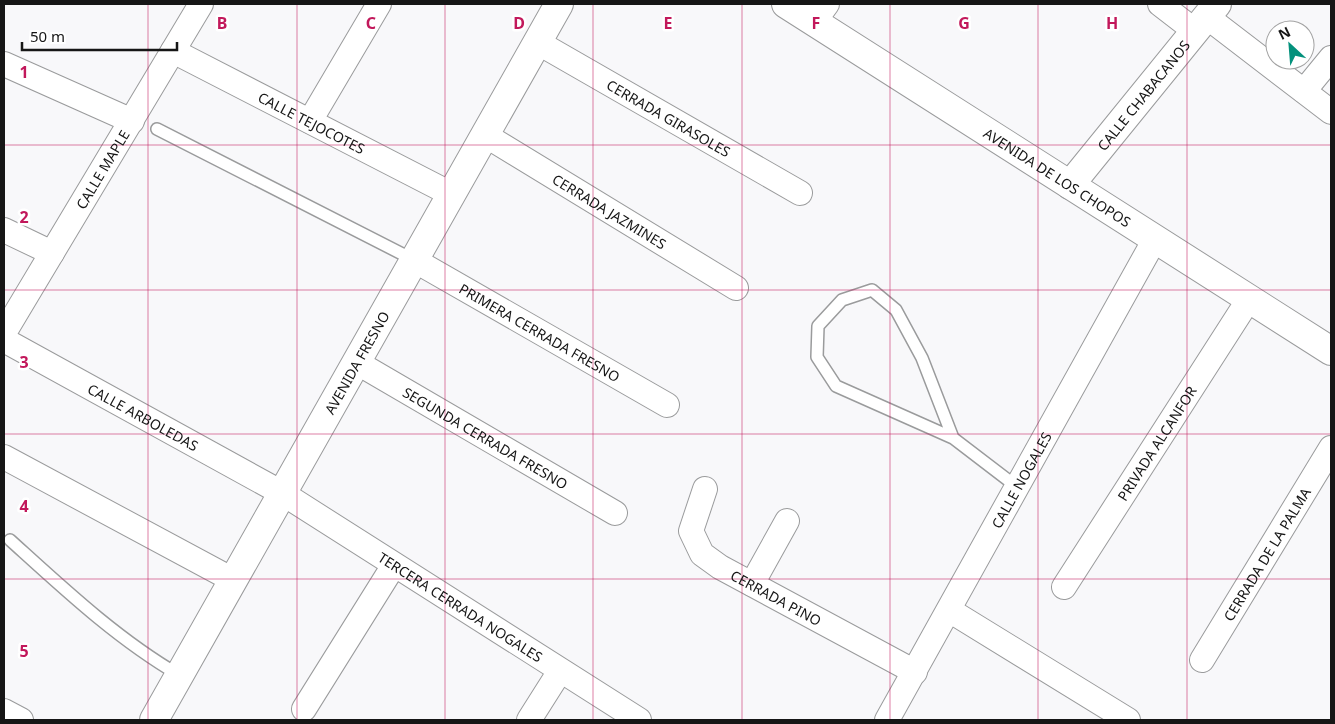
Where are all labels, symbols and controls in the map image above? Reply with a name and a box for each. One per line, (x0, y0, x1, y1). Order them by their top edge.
text: B (217, 12, 227, 34)
text: C (366, 12, 376, 34)
text: D (513, 12, 525, 34)
text: E (664, 12, 673, 34)
text: F (812, 12, 820, 34)
text: G (958, 12, 970, 34)
text: H (1106, 12, 1118, 34)
scale bar (22, 20, 178, 52)
north arrow (1265, 20, 1315, 70)
text: N (1275, 22, 1293, 44)
text: 50 m (30, 26, 65, 46)
street label: CALLE CHABACANOS (1093, 36, 1194, 154)
text: 1 (19, 61, 29, 83)
street label: CERRADA GIRASOLES (604, 75, 734, 161)
street label: CALLE TEJOCOTES (255, 87, 369, 158)
street label: AVENIDA DE LOS CHOPOS (980, 123, 1135, 231)
street label: CALLE MAPLE (71, 126, 133, 212)
street label: CERRADA JAZMINES (549, 169, 670, 253)
text: 2 (19, 206, 29, 228)
street label: PRIMERA CERRADA FRESNO (456, 279, 624, 386)
street label: AVENIDA FRESNO (320, 307, 393, 417)
text: 3 (19, 351, 29, 373)
street label: CALLE ARBOLEDAS (85, 379, 202, 455)
street label: SEGUNDA CERRADA FRESNO (400, 382, 572, 493)
street label: PRIVADA ALCANFOR (1113, 382, 1200, 504)
street label: CALLE NOGALES (986, 428, 1055, 531)
street label: CERRADA DE LA PALMA (1219, 484, 1314, 624)
text: 4 (19, 495, 29, 517)
street label: TERCERA CERRADA NOGALES (375, 547, 547, 666)
street label: CERRADA PINO (728, 565, 825, 630)
text: 5 (19, 640, 29, 662)

